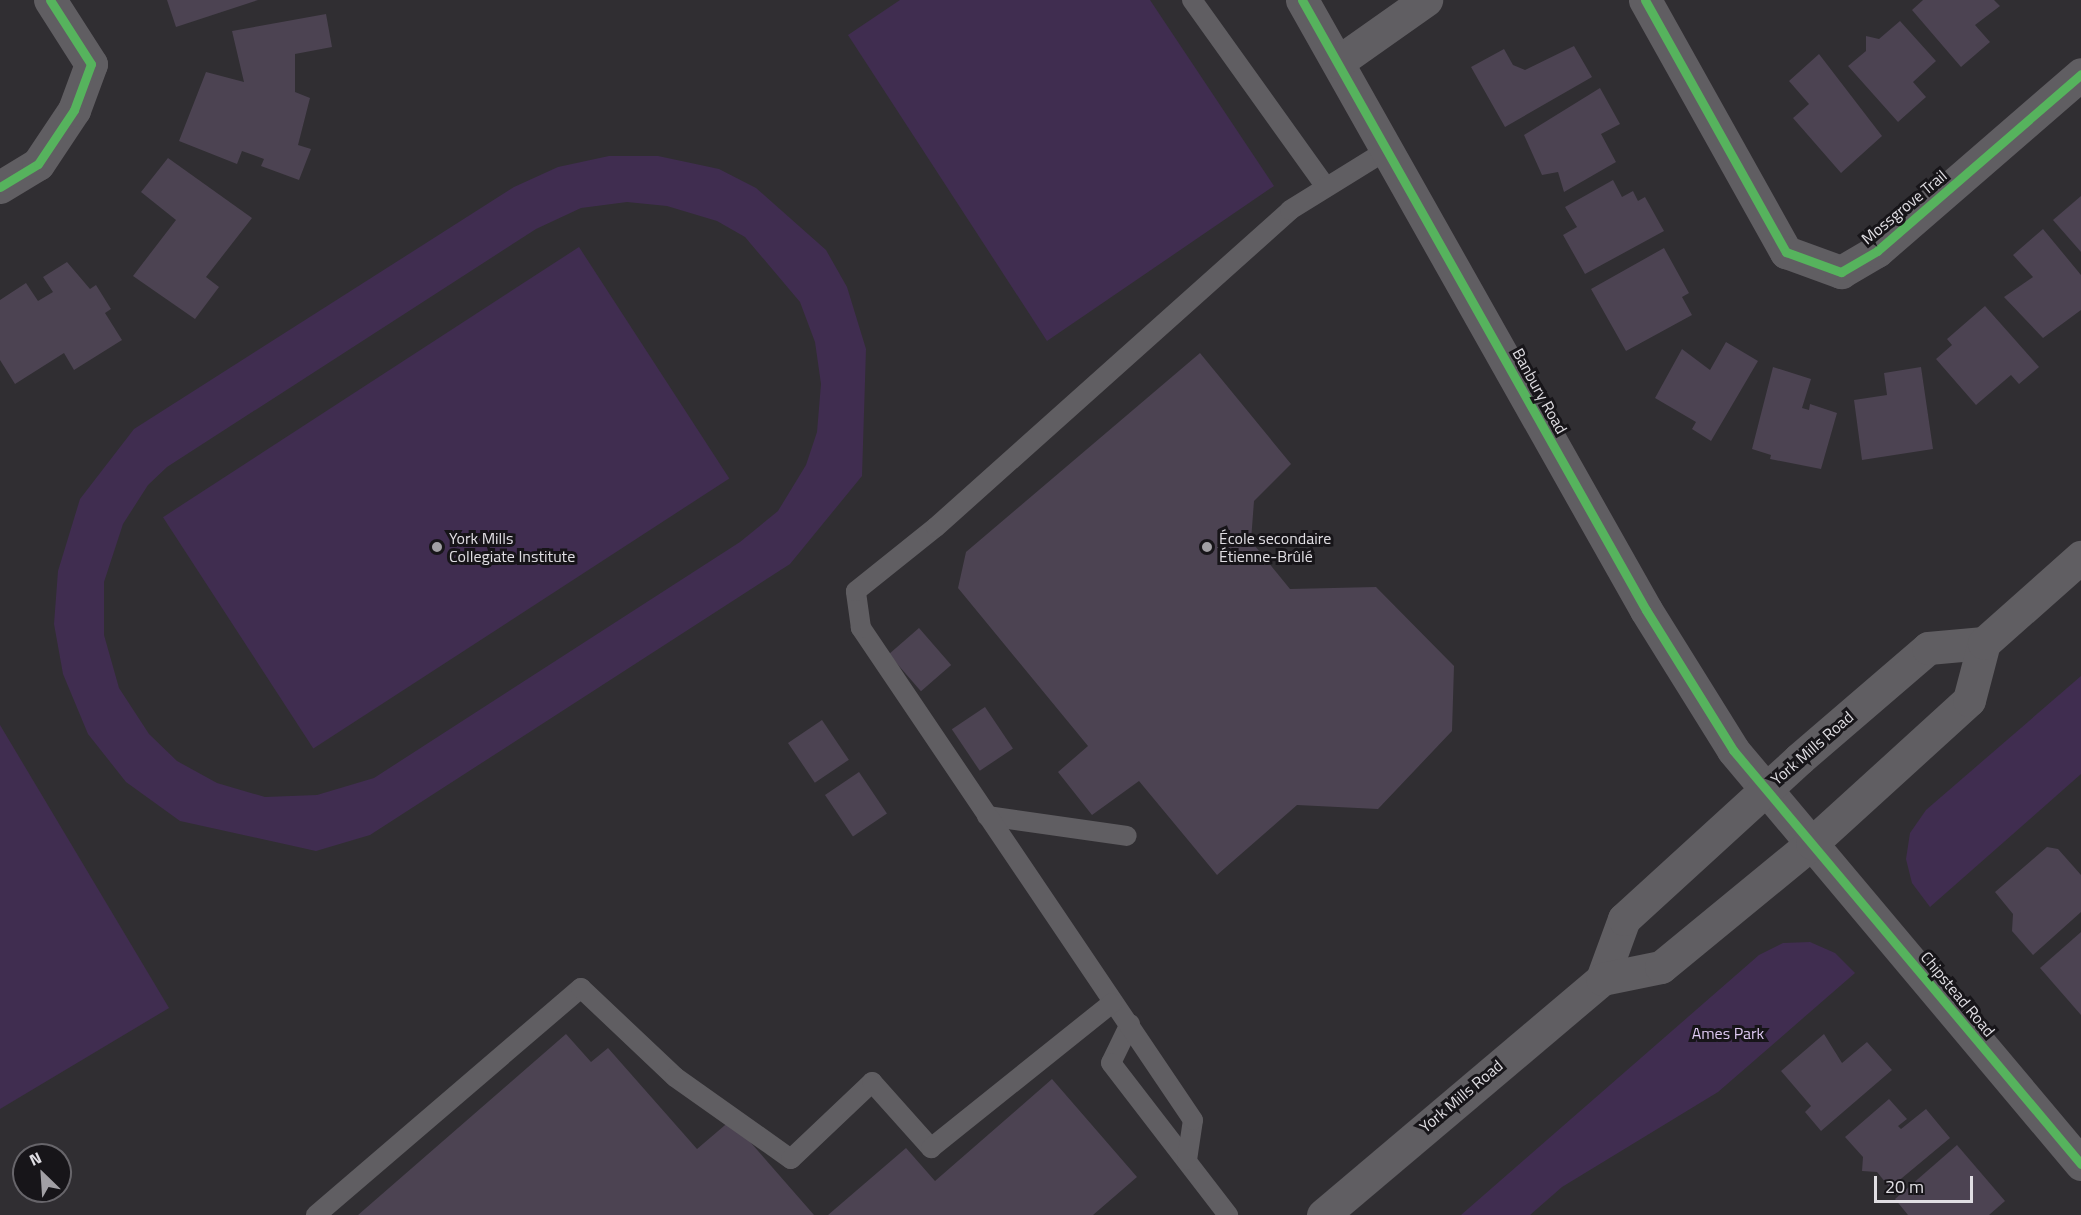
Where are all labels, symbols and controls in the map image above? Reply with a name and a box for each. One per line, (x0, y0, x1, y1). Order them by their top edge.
street label: Mossgrove Trail (1857, 166, 1951, 248)
street label: Banbury Road (1509, 345, 1571, 437)
place label: York Mills Collegiate Institute (449, 528, 575, 566)
place label: École secondaire Étienne-Brûlé (1219, 528, 1331, 566)
marker: York Mills Collegiate Institute (430, 540, 444, 554)
marker: École secondaire Étienne-Brûlé (1200, 540, 1214, 554)
street label: York Mills Road (1767, 707, 1857, 789)
street label: Chipstead Road (1917, 948, 1999, 1040)
park label: Ames Park (1692, 1023, 1764, 1043)
street label: York Mills Road (1416, 1056, 1506, 1136)
north arrow (12, 1143, 72, 1203)
text: N (25, 1145, 45, 1172)
scale bar (1877, 1164, 1976, 1202)
text: 20 m (1885, 1173, 1924, 1200)

